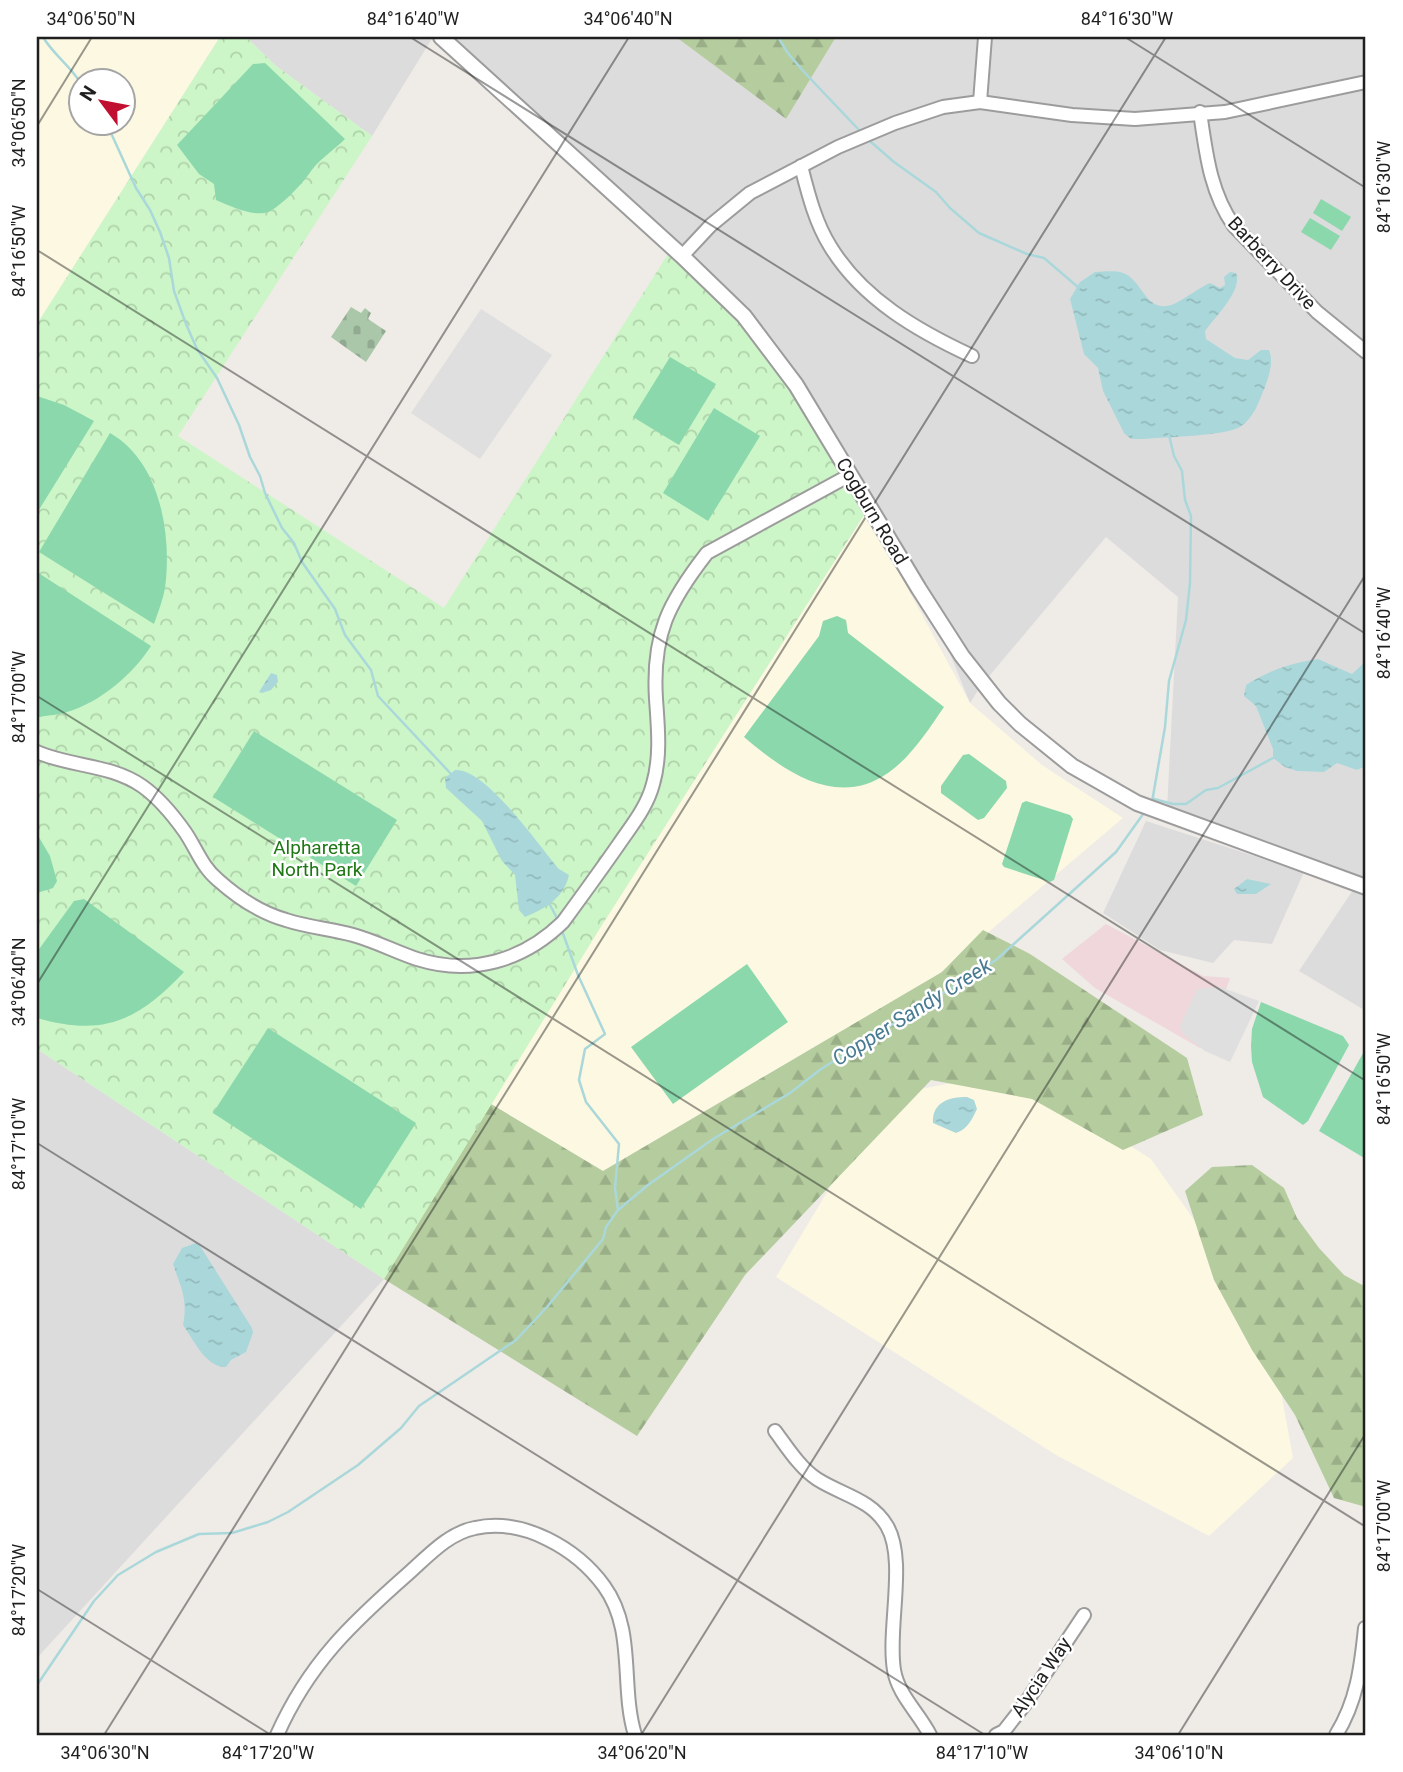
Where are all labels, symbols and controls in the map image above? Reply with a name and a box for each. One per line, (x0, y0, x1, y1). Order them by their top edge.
text: 34°06'50"N (46, 8, 136, 29)
text: 84°16'40"W (367, 8, 459, 29)
text: 34°06'40"N (583, 8, 673, 29)
text: 84°16'30"W (1081, 8, 1173, 29)
north arrow (66, 66, 136, 136)
text: 34°06'50"N (8, 78, 29, 168)
text: N (75, 81, 101, 105)
text: 84°16'30"W (1373, 141, 1394, 233)
text: 84°16'50"W (8, 205, 29, 297)
street label: Barberry Drive (1223, 212, 1321, 314)
street label: Cogburn Road (831, 454, 913, 568)
text: 84°16'40"W (1373, 587, 1394, 679)
text: 84°17'00"W (8, 651, 29, 743)
park label: Alpharetta North Park (272, 836, 363, 881)
text: 34°06'40"N (8, 937, 29, 1027)
water label: Copper Sandy Creek (828, 953, 997, 1071)
text: 84°16'50"W (1373, 1033, 1394, 1125)
text: 84°17'10"W (8, 1098, 29, 1190)
text: 84°17'00"W (1373, 1480, 1394, 1572)
text: 84°17'20"W (8, 1544, 29, 1636)
street label: Alycia Way (1006, 1633, 1076, 1721)
text: 34°06'30"N (60, 1742, 150, 1763)
text: 84°17'20"W (222, 1742, 314, 1763)
text: 34°06'20"N (597, 1742, 687, 1763)
text: 84°17'10"W (936, 1742, 1028, 1763)
text: 34°06'10"N (1134, 1742, 1224, 1763)

